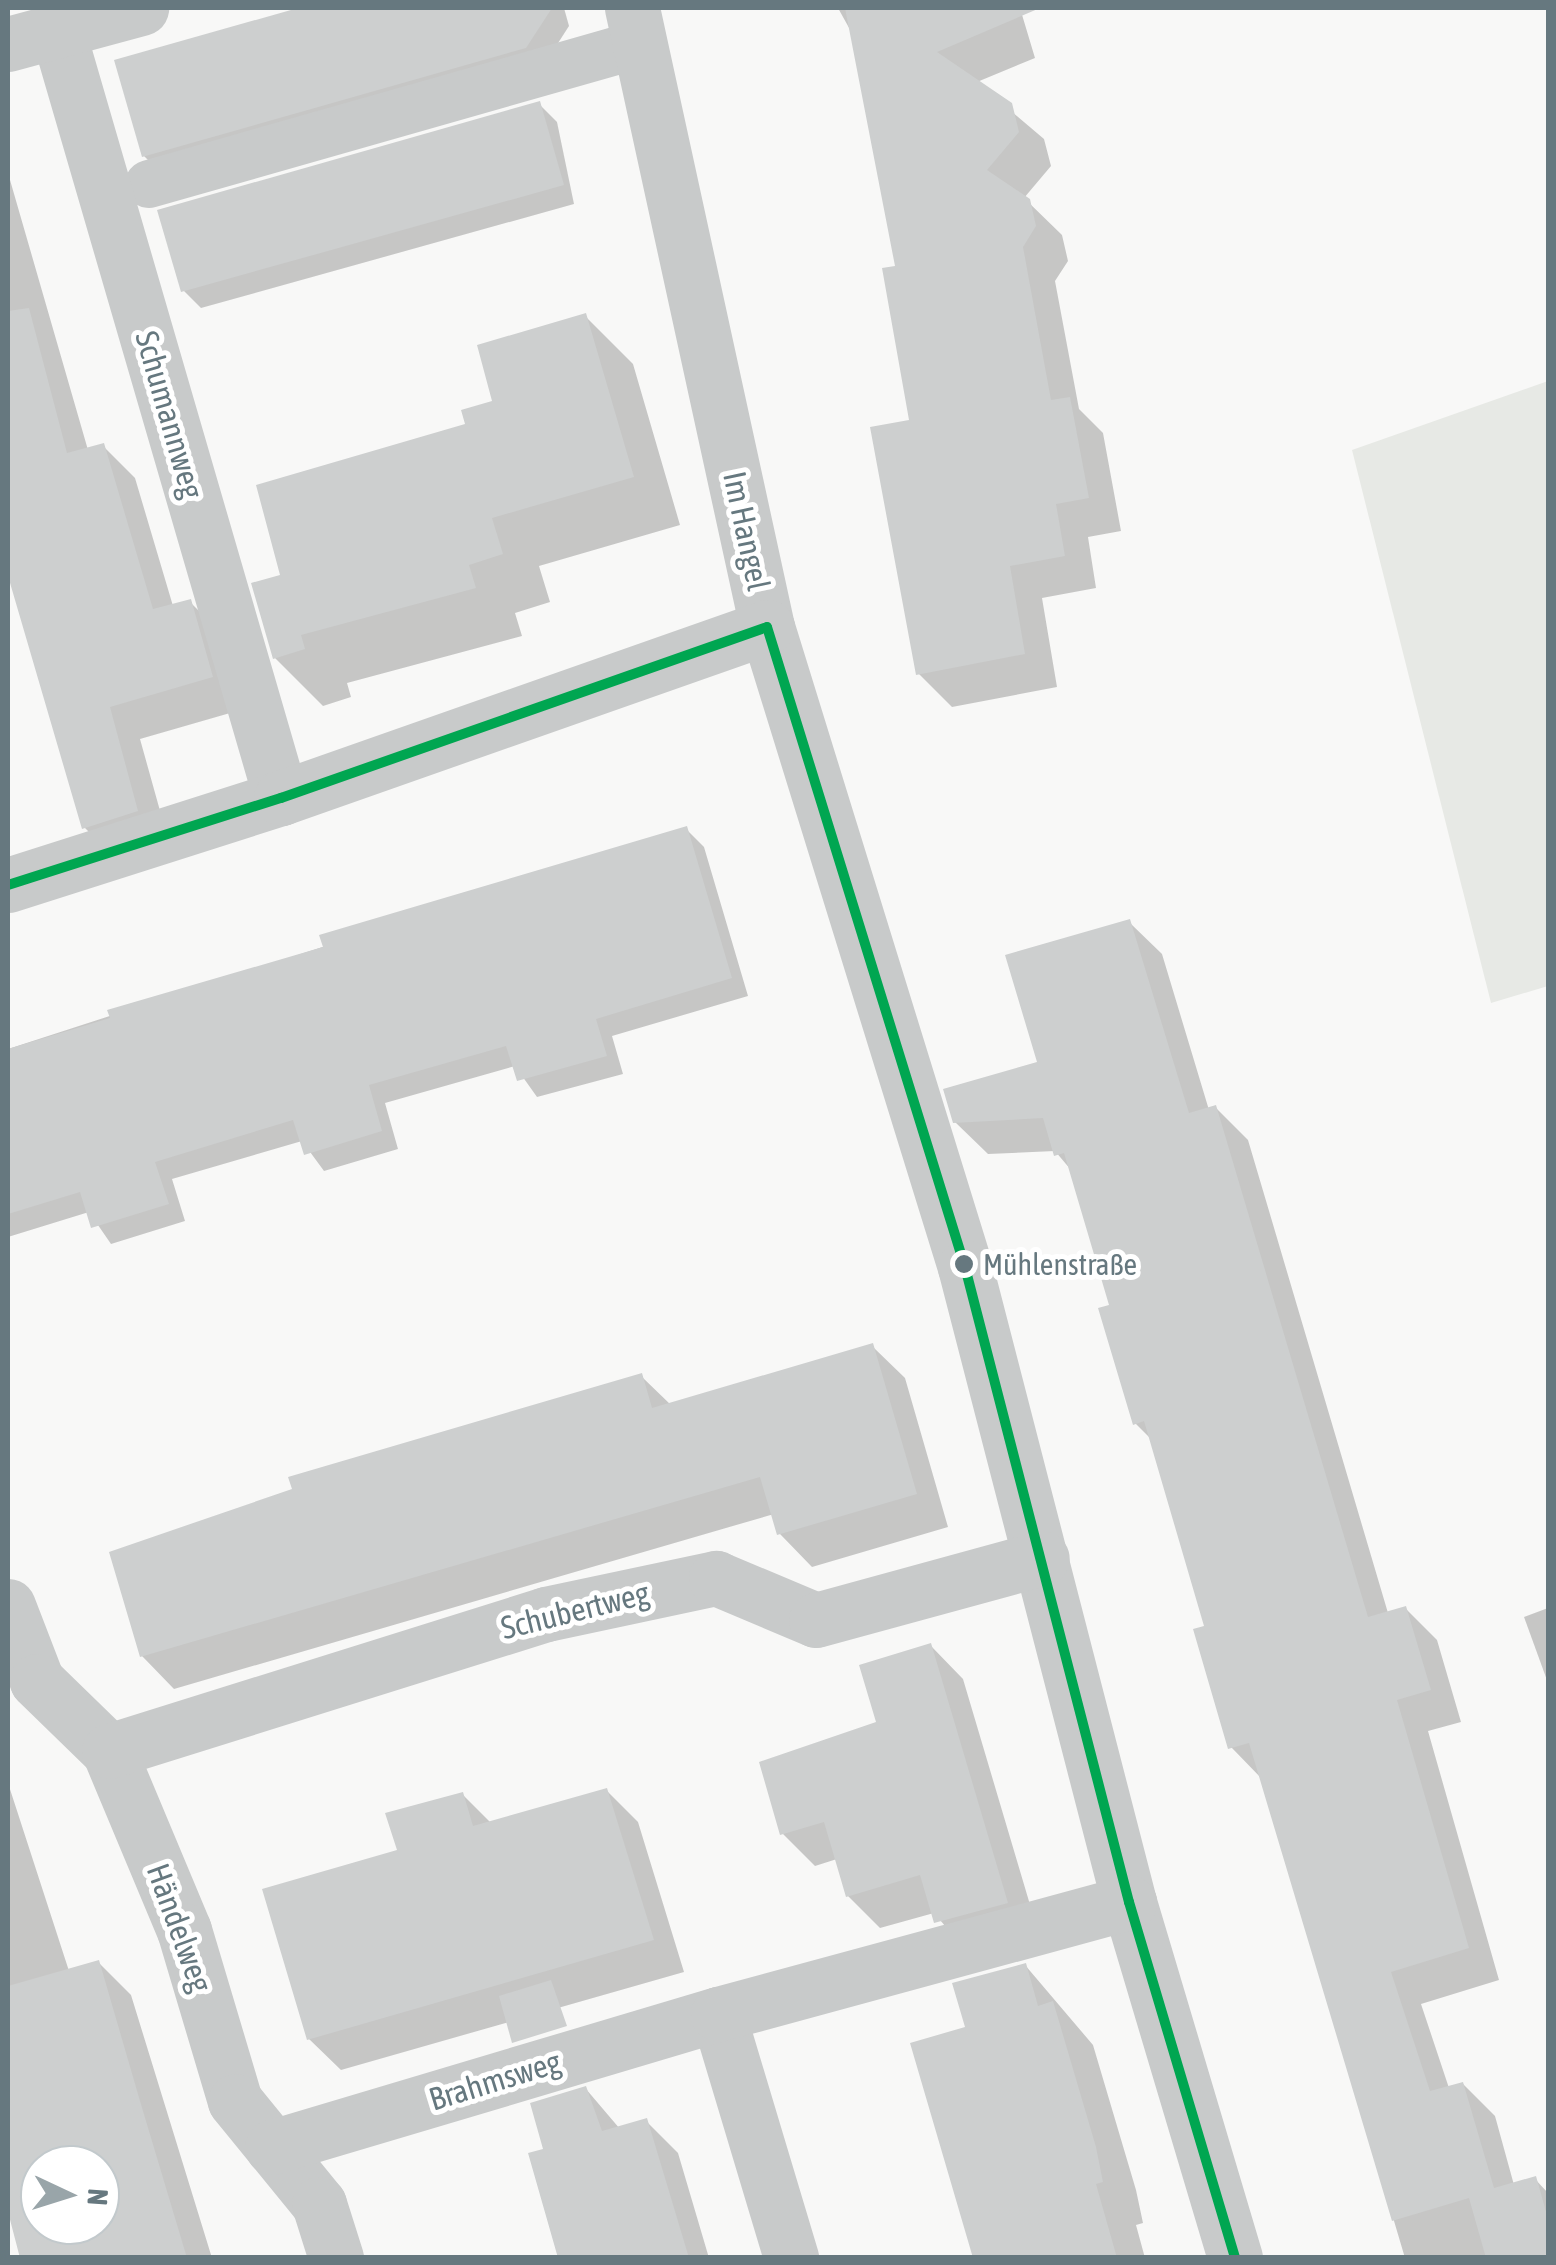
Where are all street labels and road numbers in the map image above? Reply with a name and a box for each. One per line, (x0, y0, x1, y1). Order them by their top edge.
street label: Schumannweg (127, 327, 211, 503)
street label: Im Hangel (715, 468, 777, 594)
street label: Schubertweg (497, 1574, 653, 1648)
street label: Händelweg (138, 1859, 220, 1997)
street label: Brahmsweg (424, 2043, 566, 2119)

